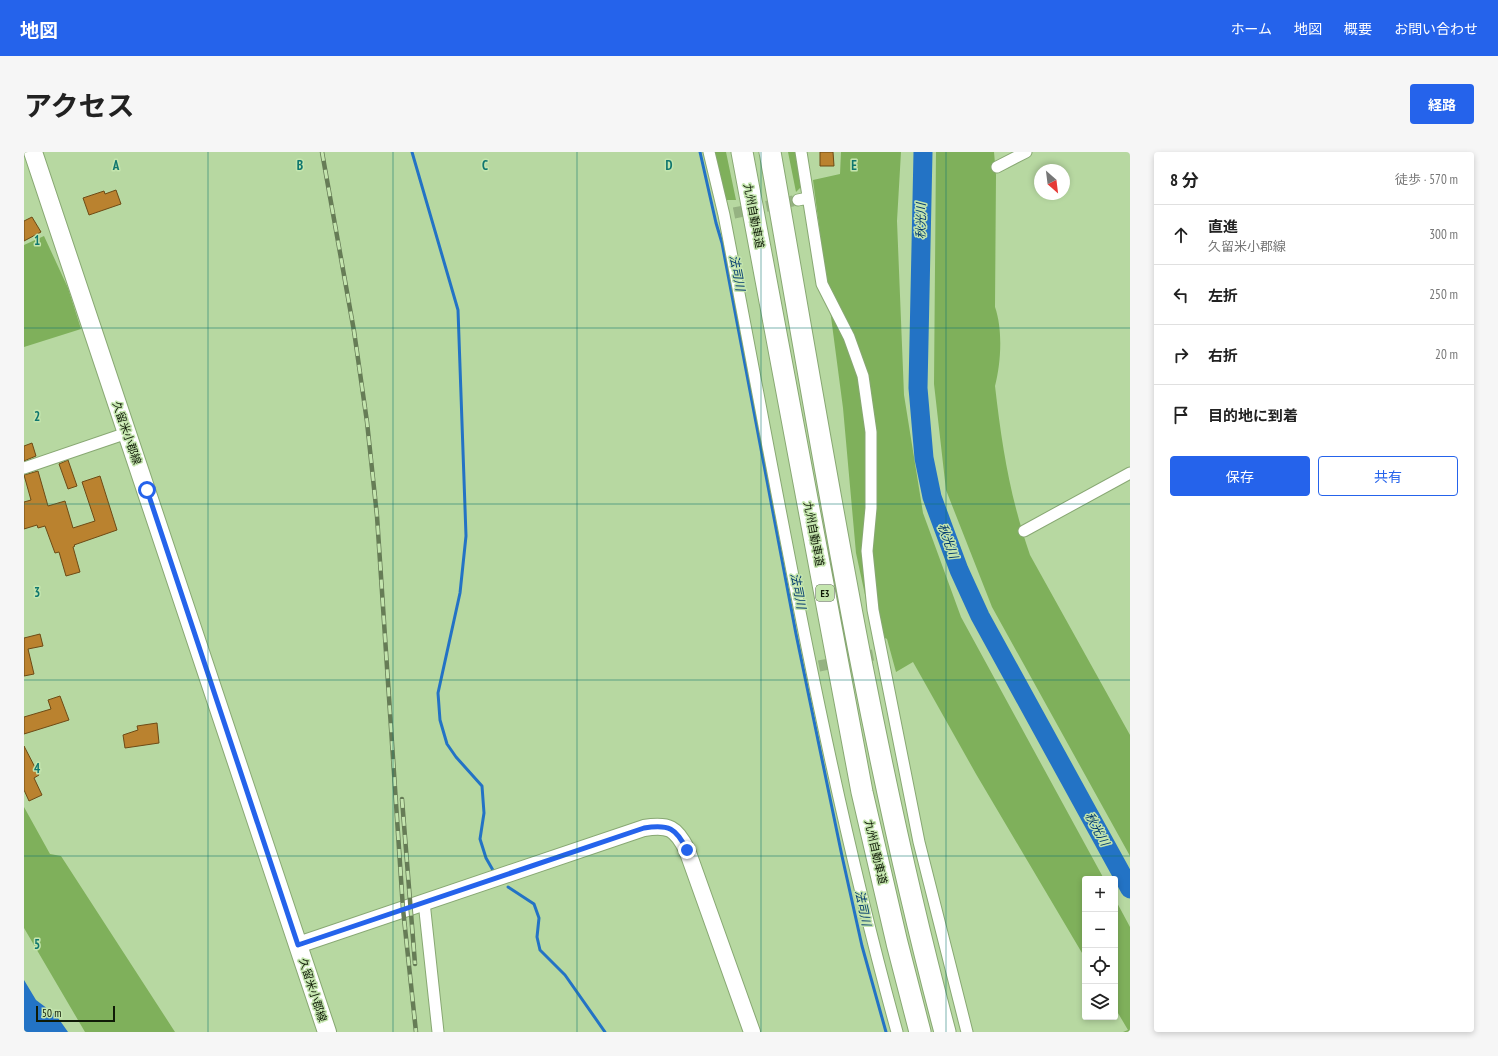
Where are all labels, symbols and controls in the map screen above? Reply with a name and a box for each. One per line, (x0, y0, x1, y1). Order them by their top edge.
text: 地図 (20, 18, 58, 42)
text: ホーム (1230, 20, 1272, 38)
text: 地図 (1294, 20, 1322, 38)
text: 概要 (1344, 20, 1372, 38)
text: お問い合わせ (1394, 20, 1478, 38)
button: 経路 (1410, 84, 1474, 124)
text: アクセス (24, 87, 135, 124)
text: A (112, 157, 120, 174)
text: B (297, 157, 303, 174)
text: C (482, 157, 488, 174)
text: D (666, 157, 673, 174)
text: E (851, 157, 857, 174)
north arrow (1034, 164, 1070, 200)
text: 8 分 (1170, 169, 1199, 191)
text: 徒歩 · 570 m (1395, 171, 1458, 188)
street label: 九州自動車道 (741, 182, 767, 250)
water label: 秋光川 (913, 201, 928, 239)
text: 直進 (1208, 217, 1238, 236)
icon: ahead (1170, 224, 1192, 246)
text: 300 m (1429, 226, 1458, 243)
text: 1 (34, 232, 40, 249)
text: 久留米小郡線 (1208, 238, 1286, 255)
water label: 法司川 (727, 254, 749, 294)
icon: left (1170, 284, 1192, 306)
text: 左折 (1208, 286, 1238, 305)
text: 250 m (1429, 286, 1458, 303)
icon: right (1170, 344, 1192, 366)
text: 右折 (1208, 346, 1238, 365)
text: 20 m (1435, 346, 1458, 363)
street label: 久留米小郡線 (110, 400, 144, 466)
icon: arrive (1170, 404, 1192, 426)
text: 目的地に到着 (1208, 406, 1298, 425)
text: 2 (34, 408, 40, 425)
button: 保存 (1170, 456, 1310, 496)
button: 共有 (1318, 456, 1458, 496)
route start (138, 481, 156, 499)
street label: 九州自動車道 (801, 500, 827, 568)
water label: 秋光川 (935, 521, 962, 562)
water label: 法司川 (788, 572, 810, 612)
text: 3 (34, 584, 40, 601)
road number: E3 (816, 585, 834, 601)
text: 4 (34, 760, 41, 777)
water label: 秋光川 (1082, 809, 1114, 850)
street label: 九州自動車道 (862, 818, 890, 886)
route end (678, 841, 696, 859)
map controls (1082, 876, 1118, 1020)
button: + (1082, 876, 1118, 912)
water label: 法司川 (852, 889, 875, 929)
button: − (1082, 912, 1118, 948)
text: 5 (34, 936, 40, 953)
button: locate (1082, 948, 1118, 984)
street label: 久留米小郡線 (296, 956, 330, 1024)
button: layers (1082, 984, 1118, 1020)
scale bar (36, 1004, 115, 1023)
text: 50 m (42, 1006, 61, 1020)

